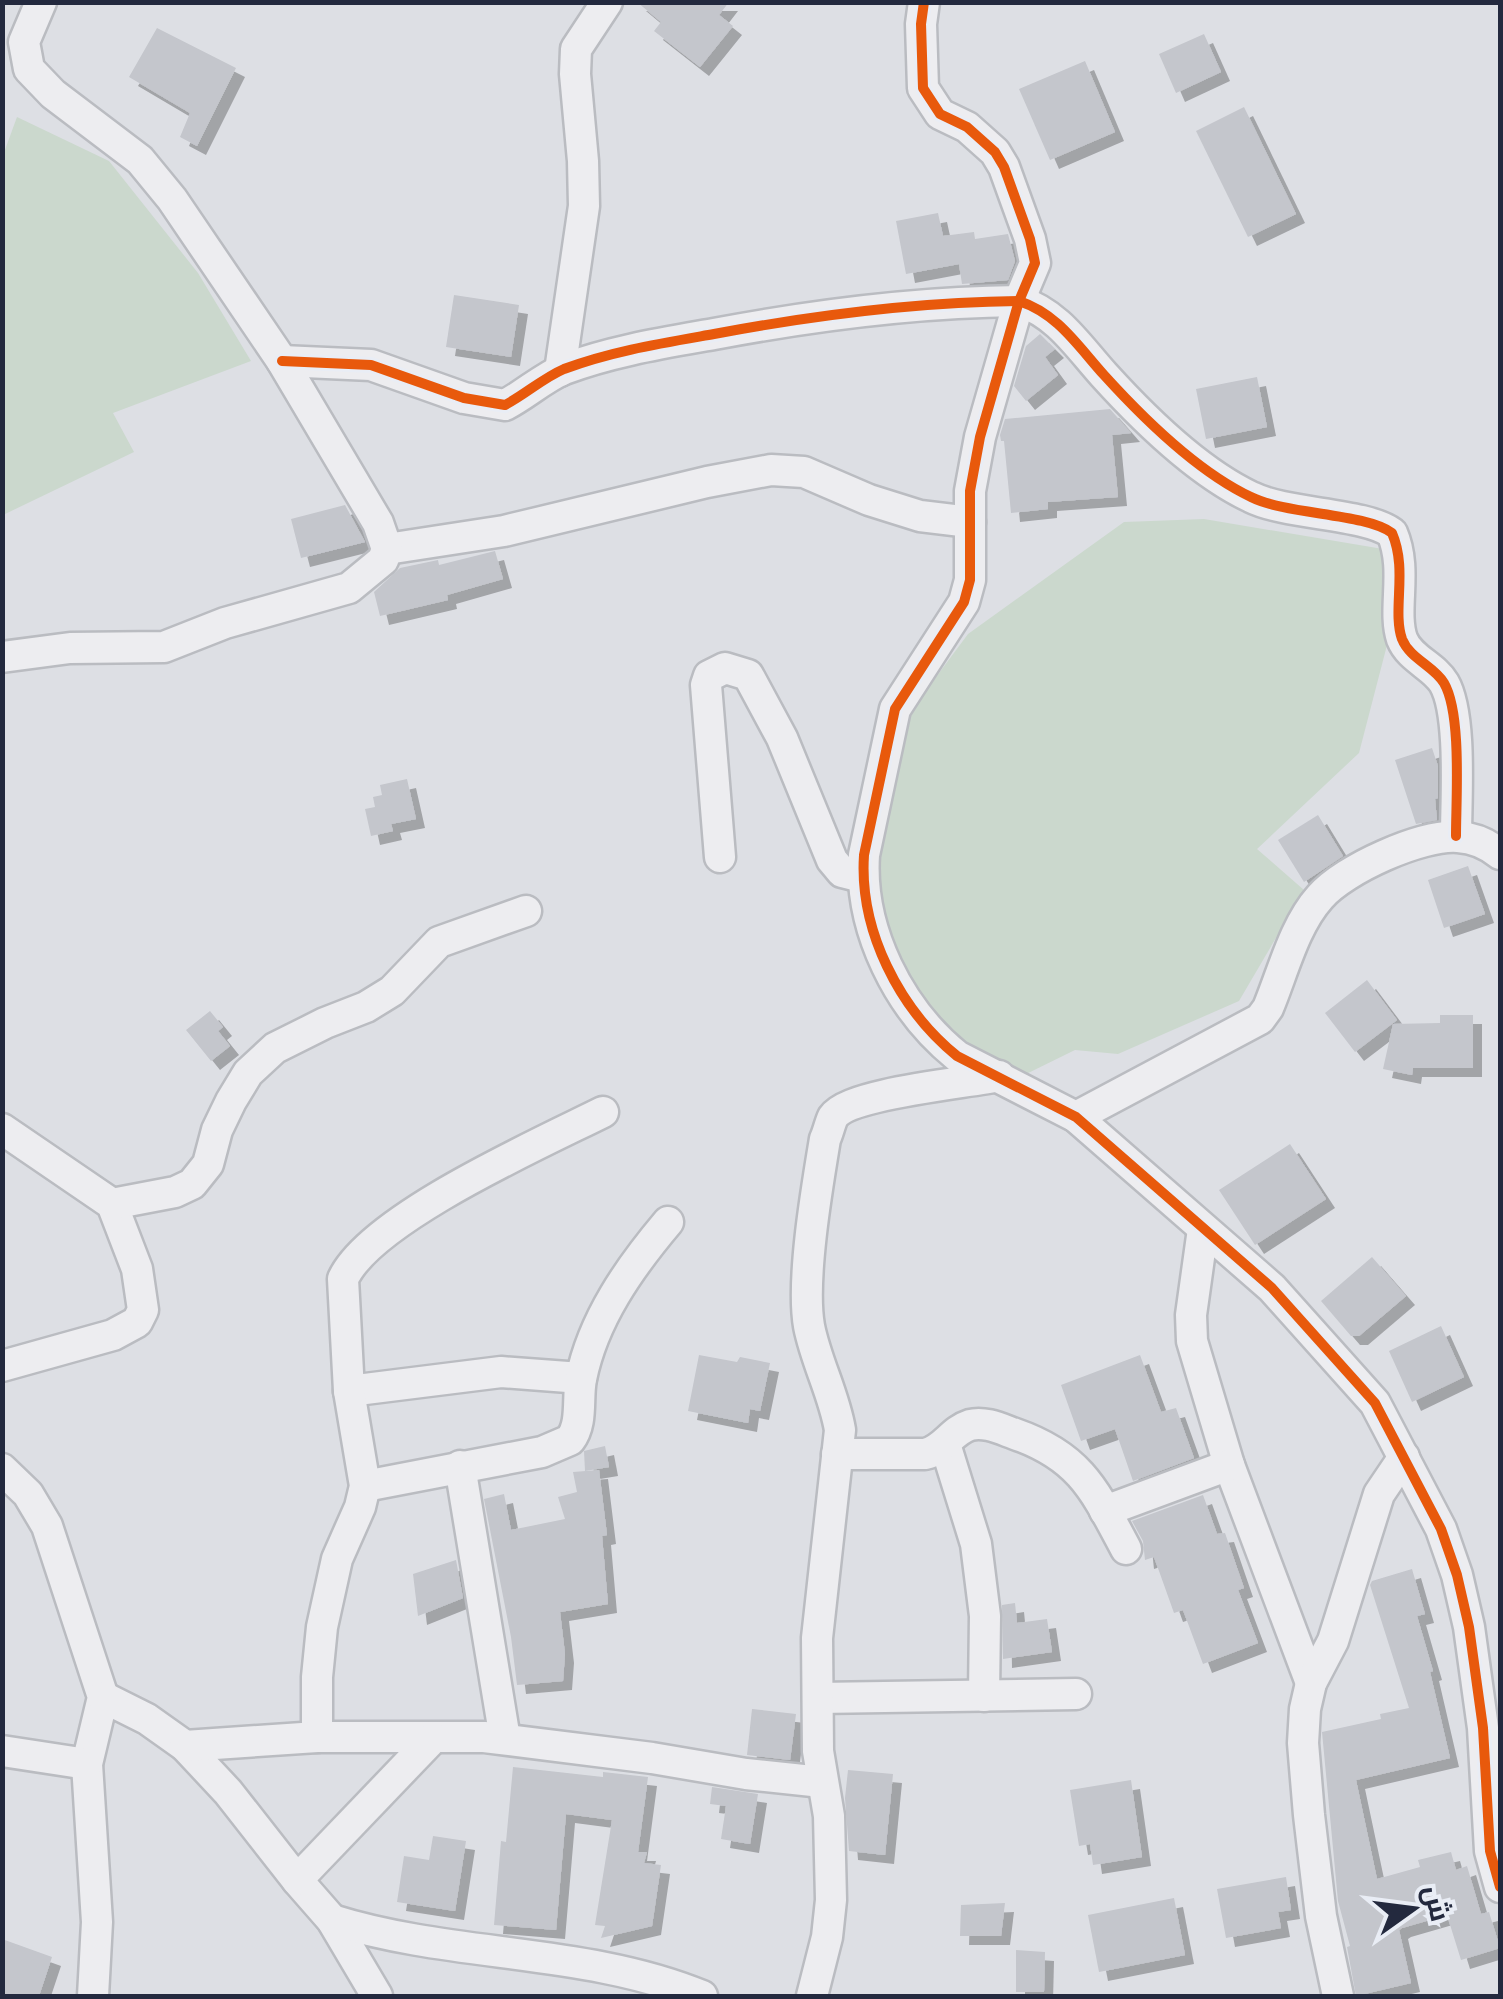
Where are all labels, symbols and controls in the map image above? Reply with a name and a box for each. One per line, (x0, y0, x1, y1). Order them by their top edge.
north arrow (1363, 1859, 1463, 1959)
text: ش (1416, 1881, 1459, 1924)

